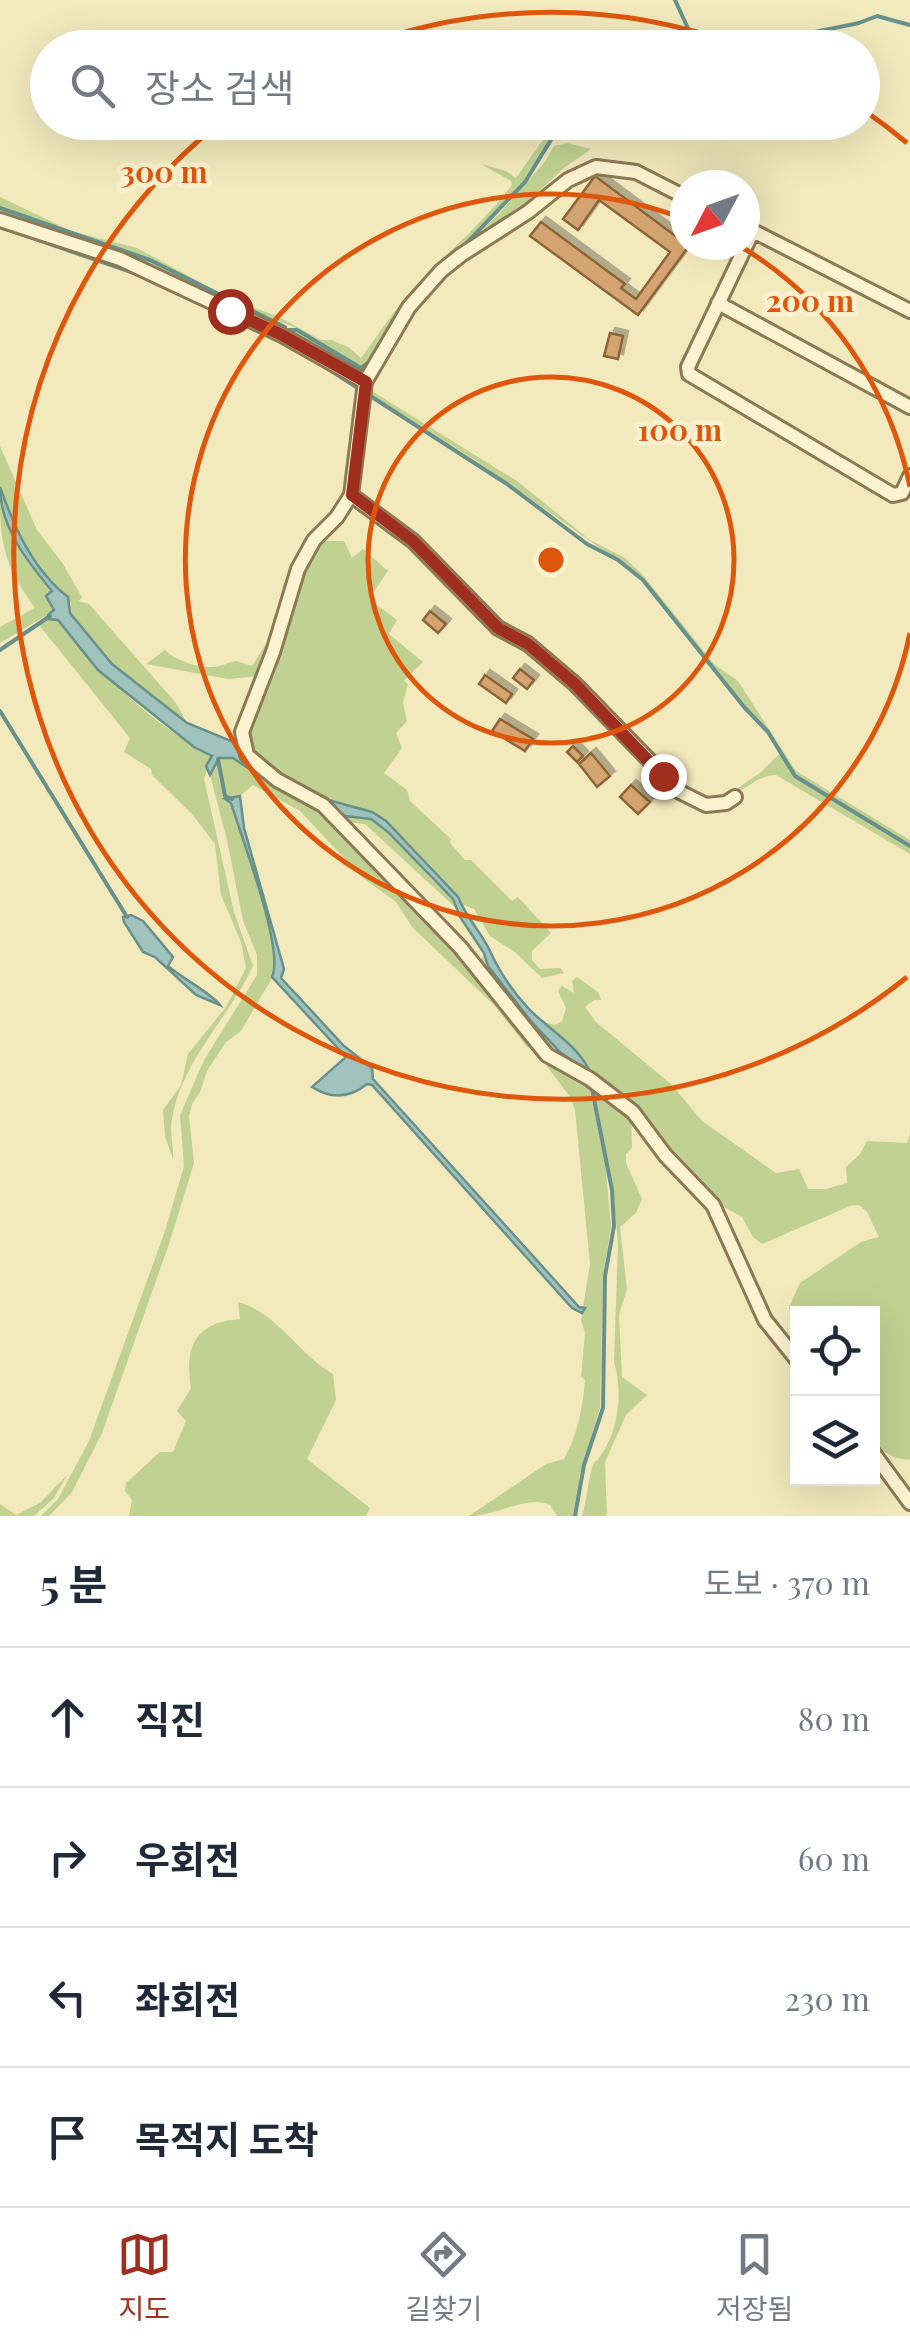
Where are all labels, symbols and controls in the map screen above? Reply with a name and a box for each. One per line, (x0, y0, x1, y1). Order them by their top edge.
search box (30, 30, 880, 140)
icon: search (65, 58, 120, 113)
text: 장소 검색 (145, 61, 294, 112)
text: 300 m (120, 151, 208, 191)
north arrow (670, 170, 760, 260)
text: 200 m (766, 280, 854, 320)
route start (208, 289, 254, 335)
text: 100 m (638, 409, 722, 449)
centre of rings (533, 542, 569, 578)
route end (641, 754, 687, 800)
map controls (790, 1306, 880, 1486)
button: locate (790, 1306, 880, 1396)
button: layers (790, 1396, 880, 1486)
text: 5 분 (40, 1555, 107, 1611)
text: 도보 · 370 m (704, 1560, 870, 1603)
icon: ahead (40, 1690, 95, 1745)
text: 직진 (135, 1693, 205, 1744)
text: 80 m (798, 1696, 870, 1739)
icon: right (40, 1830, 95, 1885)
text: 우회전 (135, 1833, 240, 1884)
text: 60 m (798, 1836, 870, 1879)
icon: left (40, 1970, 95, 2025)
text: 좌회전 (135, 1973, 240, 2024)
text: 230 m (785, 1976, 870, 2019)
icon: arrive (40, 2110, 95, 2165)
text: 목적지 도착 (135, 2113, 319, 2164)
tab: 지도 (117, 2227, 172, 2327)
tab: 길찾기 (405, 2227, 482, 2327)
tab: 저장됨 (716, 2227, 793, 2327)

